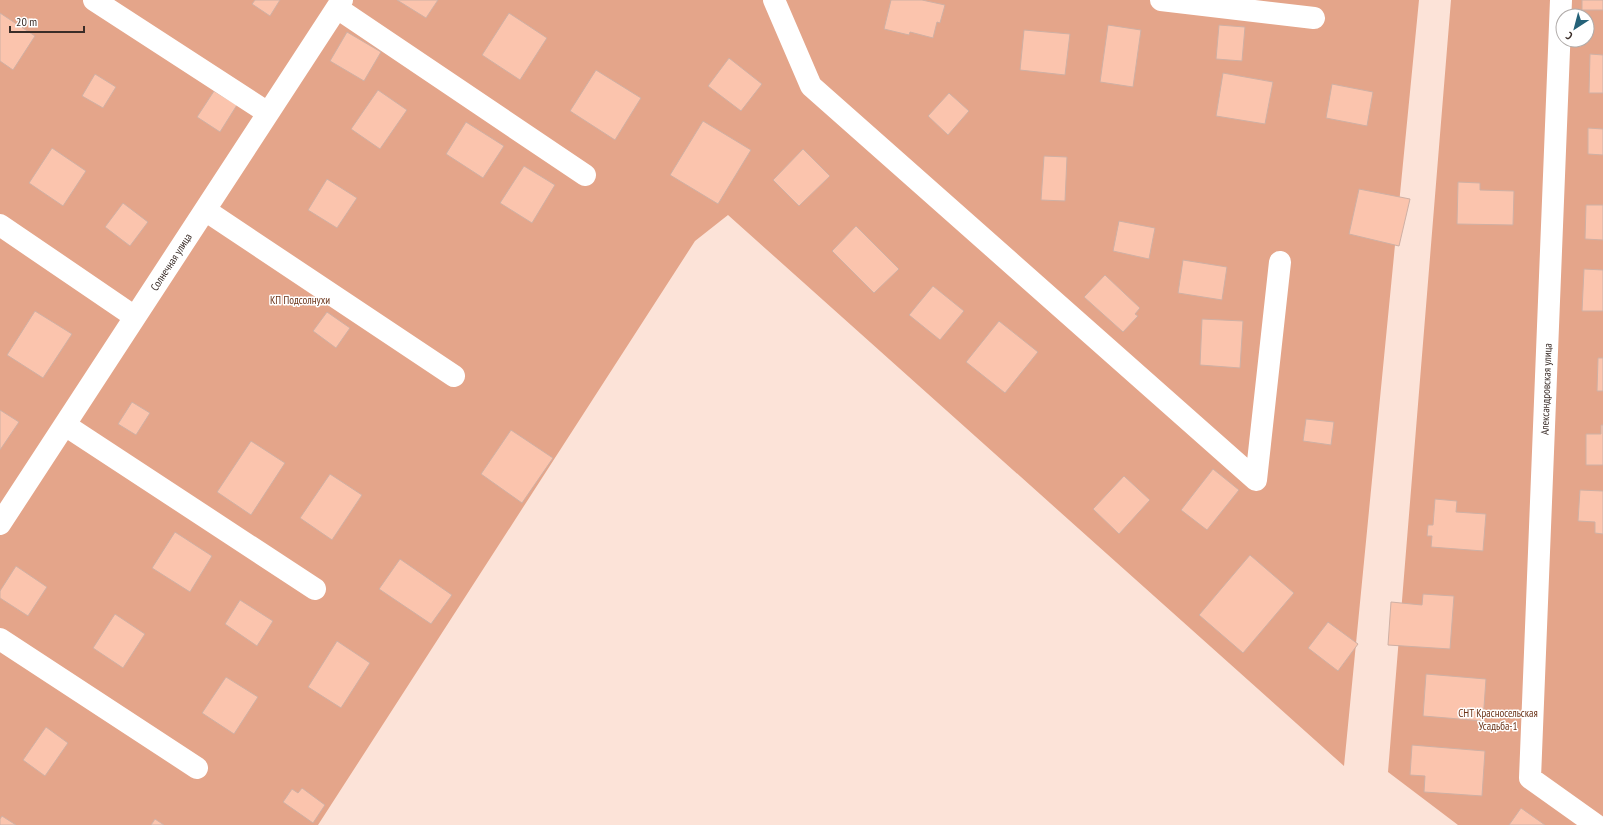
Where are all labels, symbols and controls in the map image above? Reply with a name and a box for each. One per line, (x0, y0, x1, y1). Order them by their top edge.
scale bar (10, 8, 84, 34)
north arrow (1555, 8, 1595, 48)
text: 20 m (16, 14, 37, 29)
text: С (1563, 29, 1575, 43)
street label: Солнечная улица (147, 231, 195, 293)
park label: КП Подсолнухи (270, 293, 330, 307)
street label: Александровская улица (1537, 343, 1555, 435)
park label: СНТ Красносельская Усадьба-1 (1458, 706, 1538, 733)

